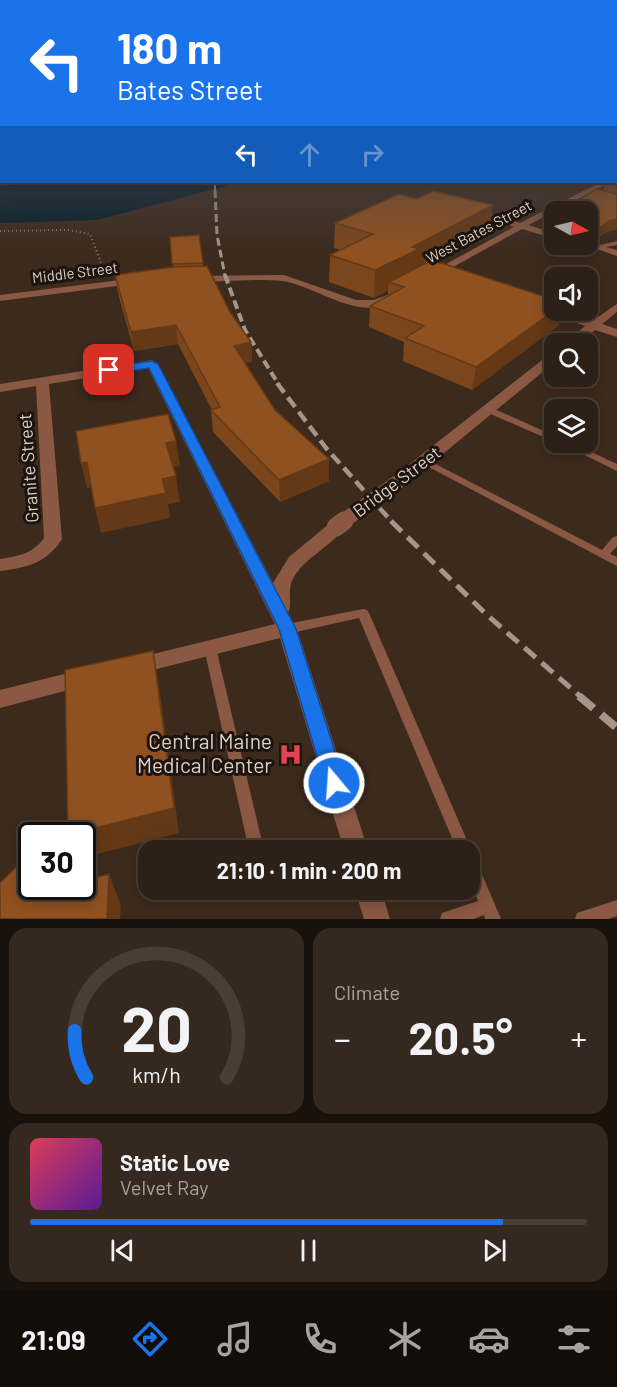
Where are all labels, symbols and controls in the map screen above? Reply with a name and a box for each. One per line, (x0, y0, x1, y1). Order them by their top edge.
text: 180 m (117, 22, 222, 72)
icon: left (18, 24, 96, 102)
text: Bates Street (117, 73, 263, 105)
icon: left (230, 138, 263, 171)
icon: ahead (293, 138, 326, 171)
icon: right (356, 138, 389, 171)
street label: West Bates Street (423, 196, 534, 267)
north arrow (544, 201, 598, 255)
map controls (544, 201, 598, 453)
street label: Middle Street (31, 258, 119, 286)
button: sound (544, 267, 598, 321)
button: search (544, 333, 598, 387)
pin (83, 344, 134, 395)
icon: arrive (92, 353, 125, 386)
button: layers (544, 399, 598, 453)
street label: Granite Street (13, 413, 43, 524)
street label: Bridge Street (348, 441, 445, 521)
place label: Central Maine Medical Center (137, 728, 272, 777)
hospital icon: Central Maine Medical Center (277, 741, 303, 767)
position arrow (302, 751, 366, 815)
speed limit sign: 30 (18, 822, 96, 900)
text: 21:10 · 1 min · 200 m (217, 857, 401, 883)
text: Climate (334, 980, 400, 1004)
text: 20 (121, 990, 192, 1064)
text: 20.5° (408, 1010, 513, 1064)
text: − (334, 1018, 351, 1058)
text: + (571, 1018, 587, 1058)
text: km/h (132, 1062, 181, 1087)
text: Static Love (120, 1149, 230, 1175)
text: Velvet Ray (120, 1175, 209, 1199)
icon: previous (106, 1234, 139, 1267)
icon: pause (292, 1234, 325, 1267)
icon: next (478, 1234, 511, 1267)
icon: directions (129, 1318, 171, 1360)
icon: music (214, 1318, 256, 1360)
icon: phone (299, 1318, 341, 1360)
icon: climate (384, 1318, 426, 1360)
icon: car (468, 1318, 510, 1360)
icon: filters (553, 1318, 595, 1360)
text: 21:09 (21, 1323, 86, 1355)

